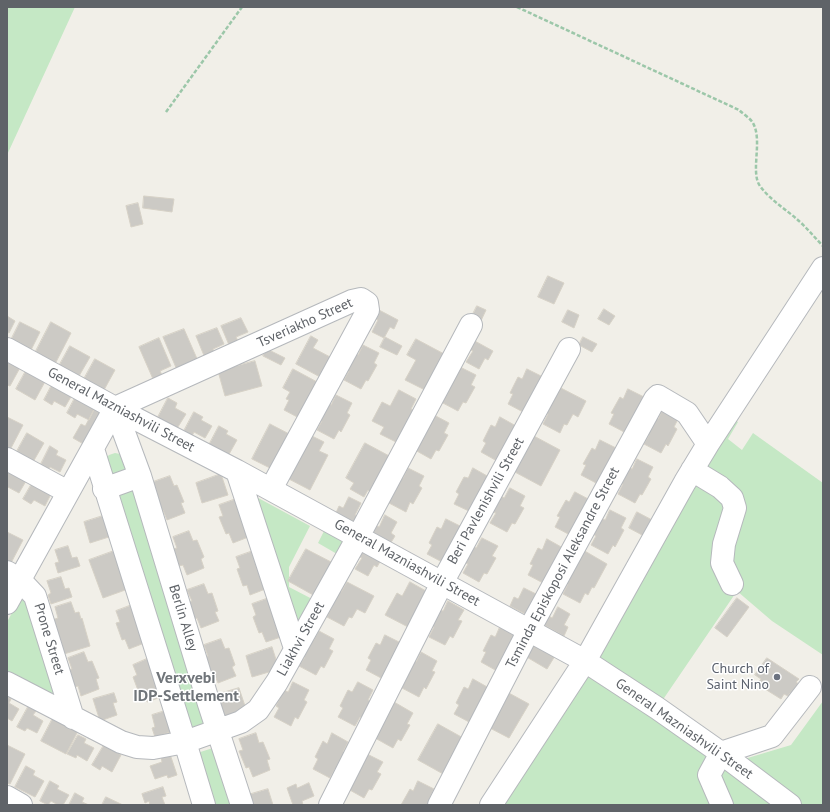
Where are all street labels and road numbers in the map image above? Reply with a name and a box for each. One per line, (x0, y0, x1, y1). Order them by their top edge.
street label: Tsveriakho Street (255, 294, 355, 352)
street label: General Mazniashvili Street (45, 364, 197, 456)
street label: Beri Pavlenishvili Street (444, 435, 528, 567)
street label: Tsminda Episkoposi Aleksandre Street (503, 464, 623, 672)
street label: General Mazniashvili Street (331, 516, 483, 610)
street label: Berlin Alley (165, 583, 201, 653)
street label: Liakhvi Street (274, 599, 328, 679)
street label: Prone Street (30, 601, 68, 677)
street label: General Mazniashvili Street (612, 675, 756, 783)

